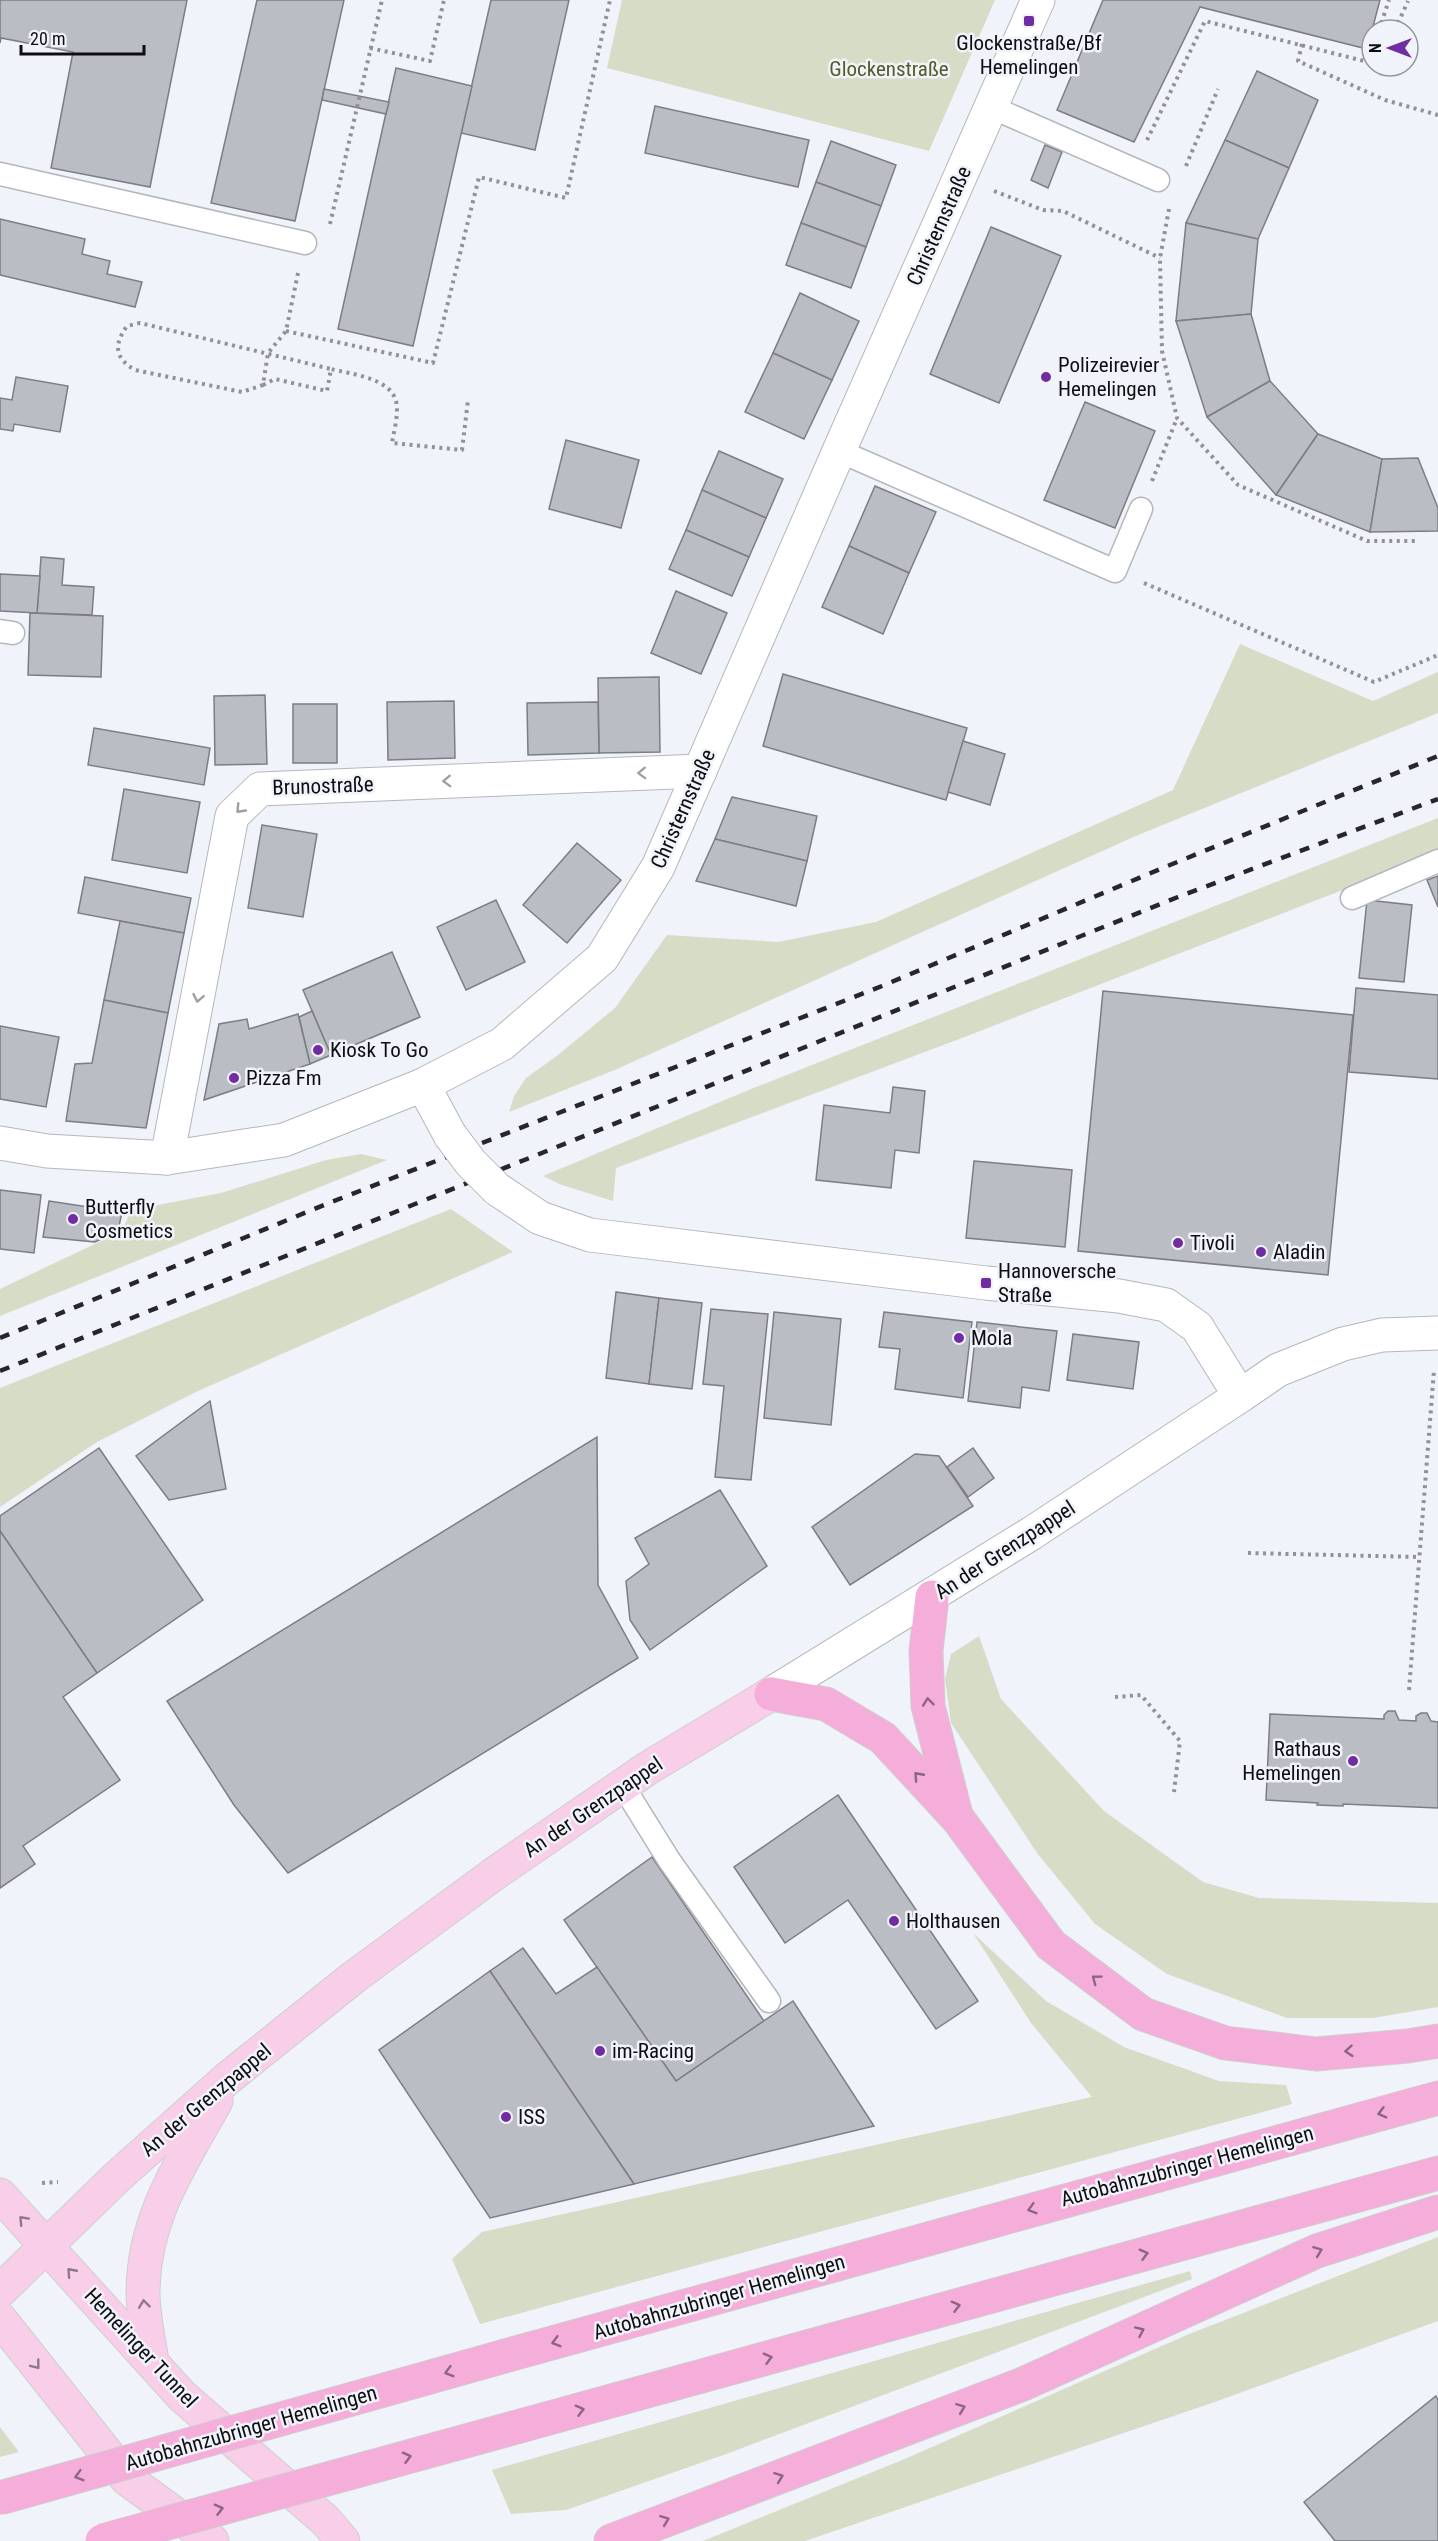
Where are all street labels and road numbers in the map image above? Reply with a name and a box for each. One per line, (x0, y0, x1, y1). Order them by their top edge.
street label: Christernstraße (902, 162, 976, 289)
street label: Christernstraße (646, 745, 720, 872)
street label: Brunostraße (272, 772, 374, 800)
street label: An der Grenzpappel (930, 1496, 1080, 1604)
street label: An der Grenzpappel (519, 1752, 667, 1862)
street label: An der Grenzpappel (136, 2039, 276, 2161)
street label: Autobahnzubringer Hemelingen (1058, 2121, 1316, 2211)
street label: Autobahnzubringer Hemelingen (590, 2250, 848, 2344)
street label: Hemelinger Tunnel (80, 2283, 202, 2413)
street label: Autobahnzubringer Hemelingen (122, 2381, 380, 2475)

